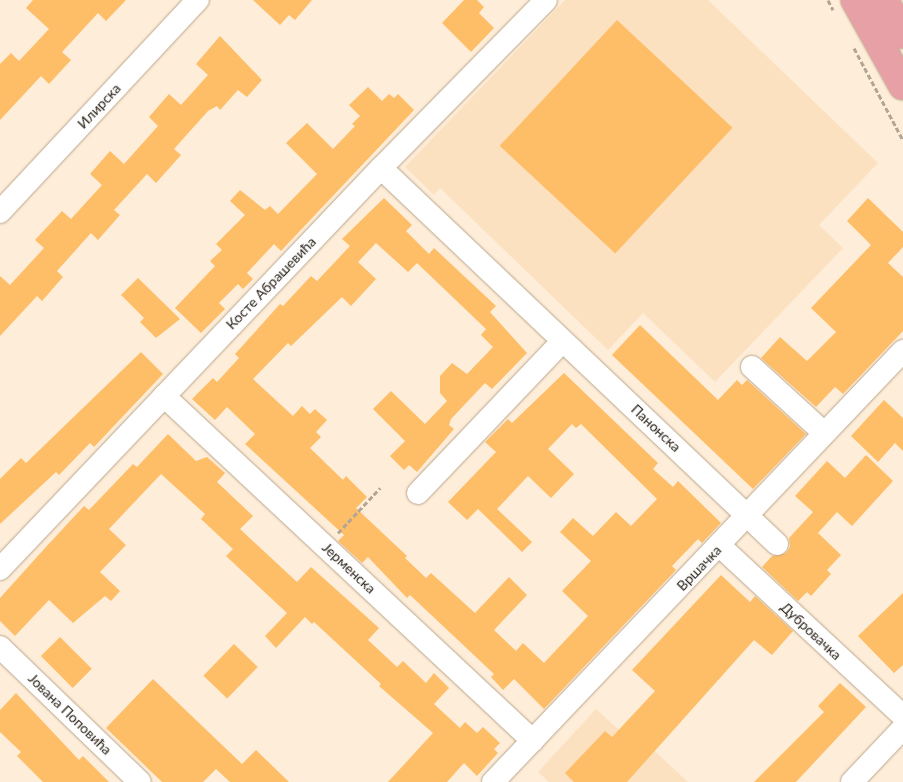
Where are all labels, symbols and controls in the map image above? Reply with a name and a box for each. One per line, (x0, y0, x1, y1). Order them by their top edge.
street label: Илирска (74, 80, 124, 132)
street label: Косте Абрашевића (223, 233, 319, 333)
street label: Панонска (628, 401, 684, 455)
street label: Јерменска (319, 539, 379, 597)
street label: Вршачка (673, 542, 725, 594)
street label: Дубровачка (777, 599, 845, 663)
street label: Јована Поповића (25, 670, 115, 758)

